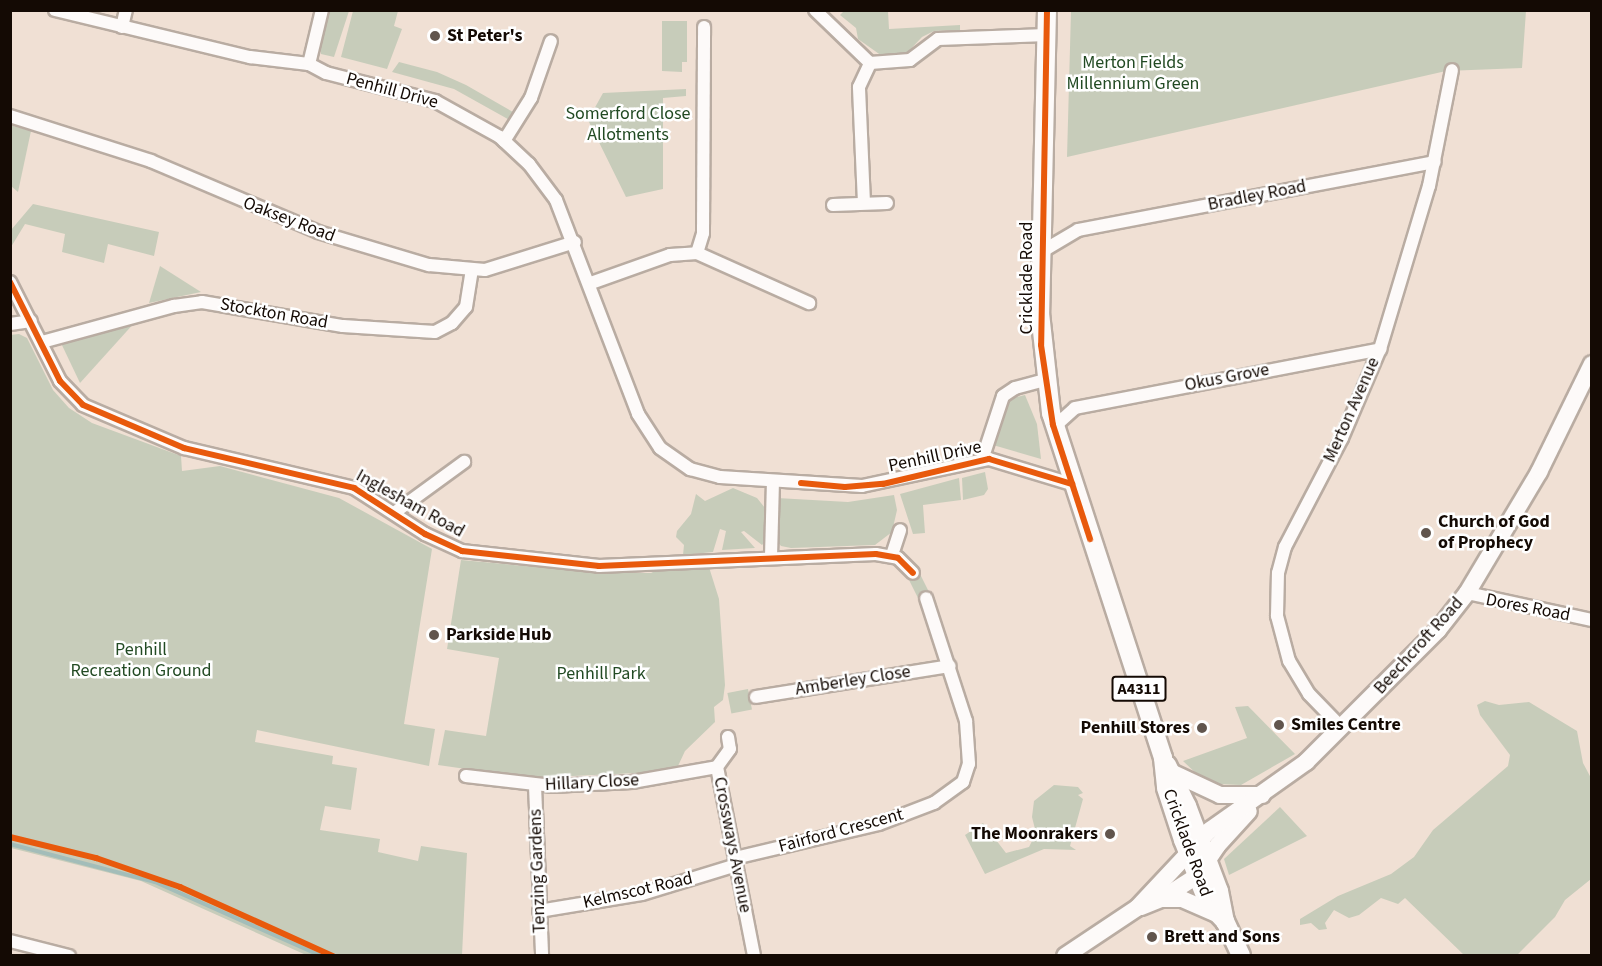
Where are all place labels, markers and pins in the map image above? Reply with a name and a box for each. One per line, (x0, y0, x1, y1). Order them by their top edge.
place label: St Peter's (447, 25, 523, 47)
marker: St Peter's (428, 29, 442, 43)
place label: Church of God of Prophecy (1438, 512, 1550, 554)
marker: Church of God of Prophecy (1419, 526, 1433, 540)
place label: Parkside Hub (446, 624, 551, 646)
marker: Parkside Hub (427, 628, 441, 642)
place label: Smiles Centre (1291, 714, 1401, 736)
place label: Penhill Stores (1081, 717, 1190, 739)
marker: Smiles Centre (1272, 718, 1286, 732)
marker: Penhill Stores (1195, 721, 1209, 735)
place label: The Moonrakers (971, 823, 1098, 845)
marker: The Moonrakers (1103, 827, 1117, 841)
place label: Brett and Sons (1164, 926, 1280, 948)
marker: Brett and Sons (1145, 930, 1159, 944)

